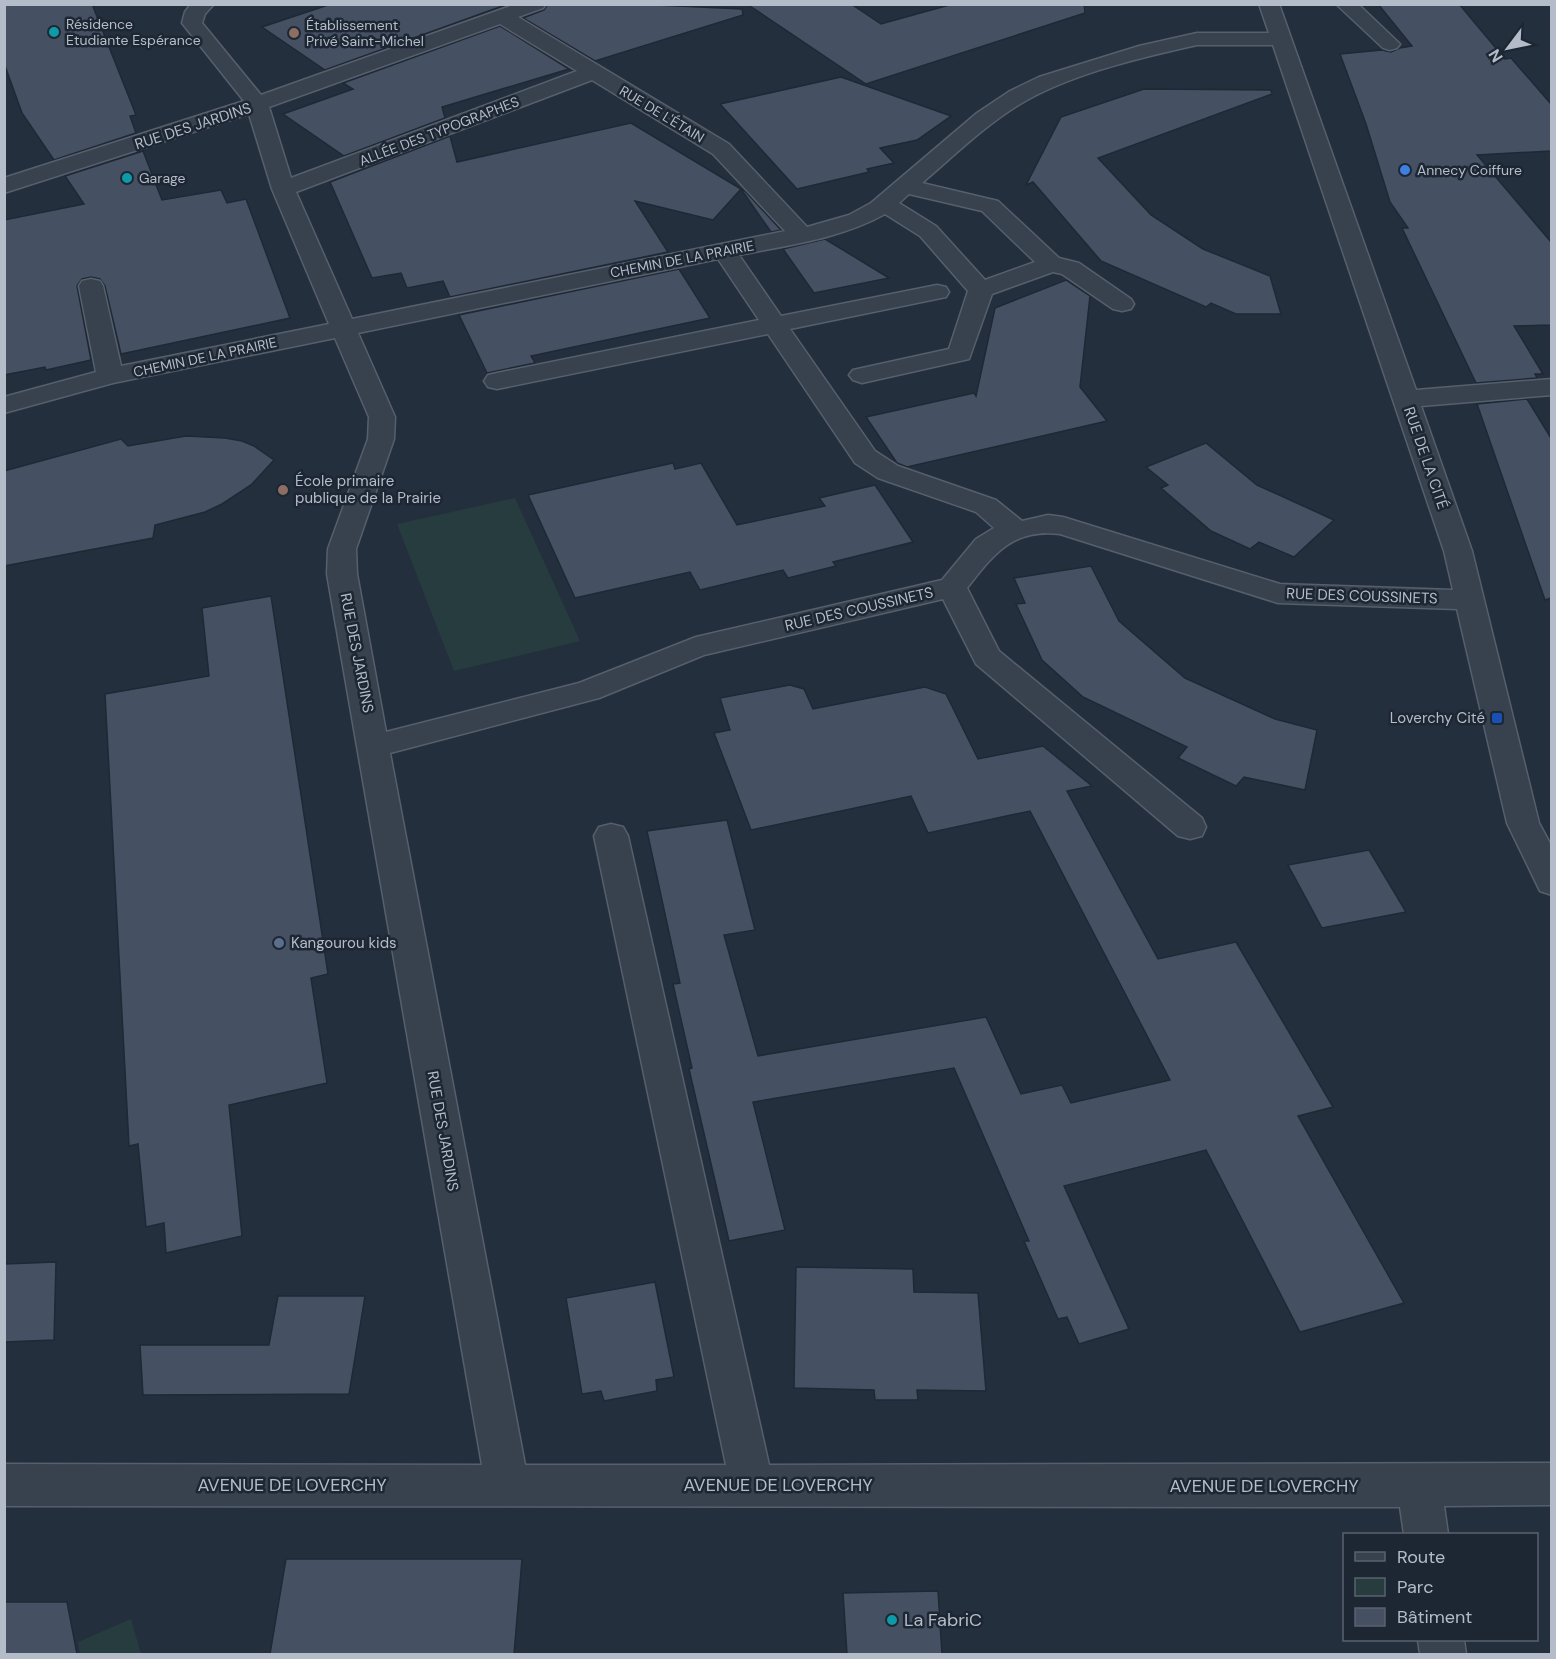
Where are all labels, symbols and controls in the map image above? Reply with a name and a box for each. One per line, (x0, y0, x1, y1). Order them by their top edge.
place label: Résidence Etudiante Espérance (66, 15, 201, 49)
place label: Établissement Privé Saint-Michel (306, 16, 424, 50)
north arrow (1478, 18, 1538, 78)
marker: Résidence Etudiante Espérance (47, 25, 61, 39)
marker: Établissement Privé Saint-Michel (287, 26, 301, 40)
text: N (1484, 45, 1508, 66)
street label: RUE DE L'ÉTAIN (616, 82, 708, 146)
street label: ALLÉE DES TYPOGRAPHES (357, 92, 521, 170)
street label: RUE DES JARDINS (132, 98, 254, 154)
place label: Annecy Coiffure (1417, 161, 1522, 179)
marker: Annecy Coiffure (1398, 163, 1412, 177)
place label: Garage (139, 169, 186, 187)
marker: Garage (120, 171, 134, 185)
street label: CHEMIN DE LA PRAIRIE (609, 236, 756, 282)
street label: CHEMIN DE LA PRAIRIE (132, 333, 278, 381)
street label: RUE DE LA CITÉ (1399, 404, 1453, 512)
place label: École primaire publique de la Prairie (295, 471, 441, 508)
marker: École primaire publique de la Prairie (276, 483, 290, 497)
street label: RUE DES COUSSINETS (783, 582, 935, 636)
street label: RUE DES COUSSINETS (1286, 583, 1438, 609)
street label: RUE DES JARDINS (336, 591, 378, 715)
place label: Loverchy Cité (1390, 708, 1485, 728)
marker: Loverchy Cité (1490, 711, 1504, 725)
place label: Kangourou kids (291, 933, 397, 953)
marker: Kangourou kids (272, 936, 286, 950)
street label: RUE DES JARDINS (423, 1069, 463, 1193)
street label: AVENUE DE LOVERCHY (197, 1473, 387, 1497)
street label: AVENUE DE LOVERCHY (683, 1473, 873, 1497)
street label: AVENUE DE LOVERCHY (1169, 1474, 1359, 1498)
legend (1343, 1533, 1538, 1641)
text: Route (1397, 1545, 1445, 1569)
text: Parc (1397, 1575, 1433, 1599)
text: Bâtiment (1397, 1605, 1472, 1629)
place label: La FabriC (904, 1608, 982, 1632)
marker: La FabriC (885, 1613, 899, 1627)

